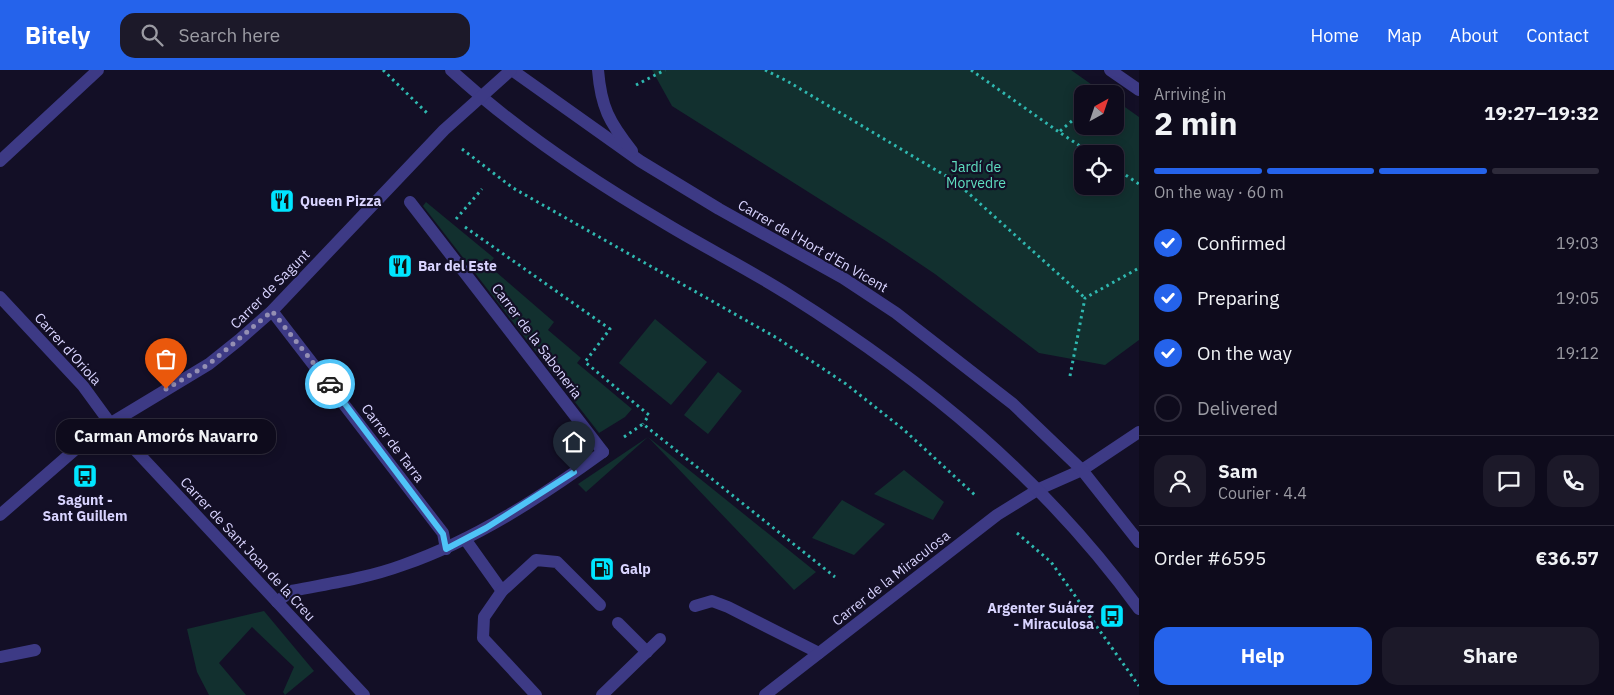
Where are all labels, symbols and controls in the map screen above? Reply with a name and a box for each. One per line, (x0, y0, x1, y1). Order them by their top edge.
search box (120, 13, 470, 58)
text: Bitely (25, 19, 90, 51)
icon: search (138, 21, 166, 49)
text: Search here (178, 23, 280, 47)
text: Home (1311, 24, 1359, 47)
text: Map (1387, 24, 1422, 47)
text: About (1450, 24, 1498, 47)
text: Contact (1526, 24, 1589, 47)
text: Arriving in (1154, 84, 1226, 104)
north arrow (1074, 85, 1124, 135)
map controls (1074, 85, 1124, 195)
text: 19:27–19:32 (1484, 101, 1599, 125)
text: 2 min (1154, 102, 1238, 144)
button: locate (1074, 145, 1124, 195)
park label: Jardí de Morvedre (946, 158, 1006, 192)
text: On the way · 60 m (1154, 182, 1284, 202)
restaurant icon: Queen Pizza (269, 188, 295, 214)
place label: Queen Pizza (300, 192, 381, 210)
street label: Carrer de l'Hort d'En Vicent (735, 196, 891, 296)
icon: check (1154, 229, 1182, 257)
text: Confirmed (1197, 231, 1286, 255)
text: 19:03 (1556, 233, 1599, 253)
street label: Carrer de Sagunt (226, 245, 314, 333)
restaurant icon: Bar del Este (387, 253, 413, 279)
place label: Bar del Este (418, 257, 497, 275)
street label: Carrer de la Saboneria (488, 280, 586, 403)
icon: check (1154, 284, 1182, 312)
text: Preparing (1197, 286, 1279, 310)
text: 19:05 (1556, 288, 1599, 308)
street label: Carrer d'Oriola (31, 309, 106, 389)
pin (145, 338, 187, 389)
icon: check (1154, 339, 1182, 367)
text: On the way (1197, 341, 1292, 365)
text: 19:12 (1556, 343, 1599, 363)
icon: bag (152, 345, 180, 373)
courier (305, 359, 355, 409)
icon: car (316, 370, 344, 398)
text: Delivered (1197, 396, 1278, 420)
street label: Carrer de Tarra (358, 400, 429, 486)
callout: Carman Amorós Navarro (56, 419, 276, 454)
pin (553, 421, 595, 472)
text: Carman Amorós Navarro (74, 426, 258, 446)
icon: home (560, 428, 588, 456)
button: person (1154, 455, 1206, 507)
button: chat (1483, 455, 1535, 507)
button: phone (1547, 455, 1599, 507)
text: Sam (1218, 459, 1258, 483)
bus stop icon: Sagunt - Sant Guillem (72, 463, 98, 489)
street label: Carrer de Sant Joan de la Creu (177, 473, 319, 625)
text: Courier · 4.4 (1218, 483, 1307, 503)
place label: Sagunt - Sant Guillem (43, 491, 127, 525)
street label: Carrer de la Miraculosa (828, 526, 954, 630)
text: Order #6595 (1154, 546, 1266, 570)
text: €36.57 (1536, 546, 1599, 570)
fuel station icon: Galp (589, 556, 615, 582)
place label: Galp (620, 560, 651, 578)
place label: Argenter Suárez - Miraculosa (987, 599, 1094, 633)
bus stop icon: Argenter Suárez - Miraculosa (1099, 603, 1125, 629)
button: Help (1154, 627, 1372, 685)
button: Share (1382, 627, 1599, 685)

